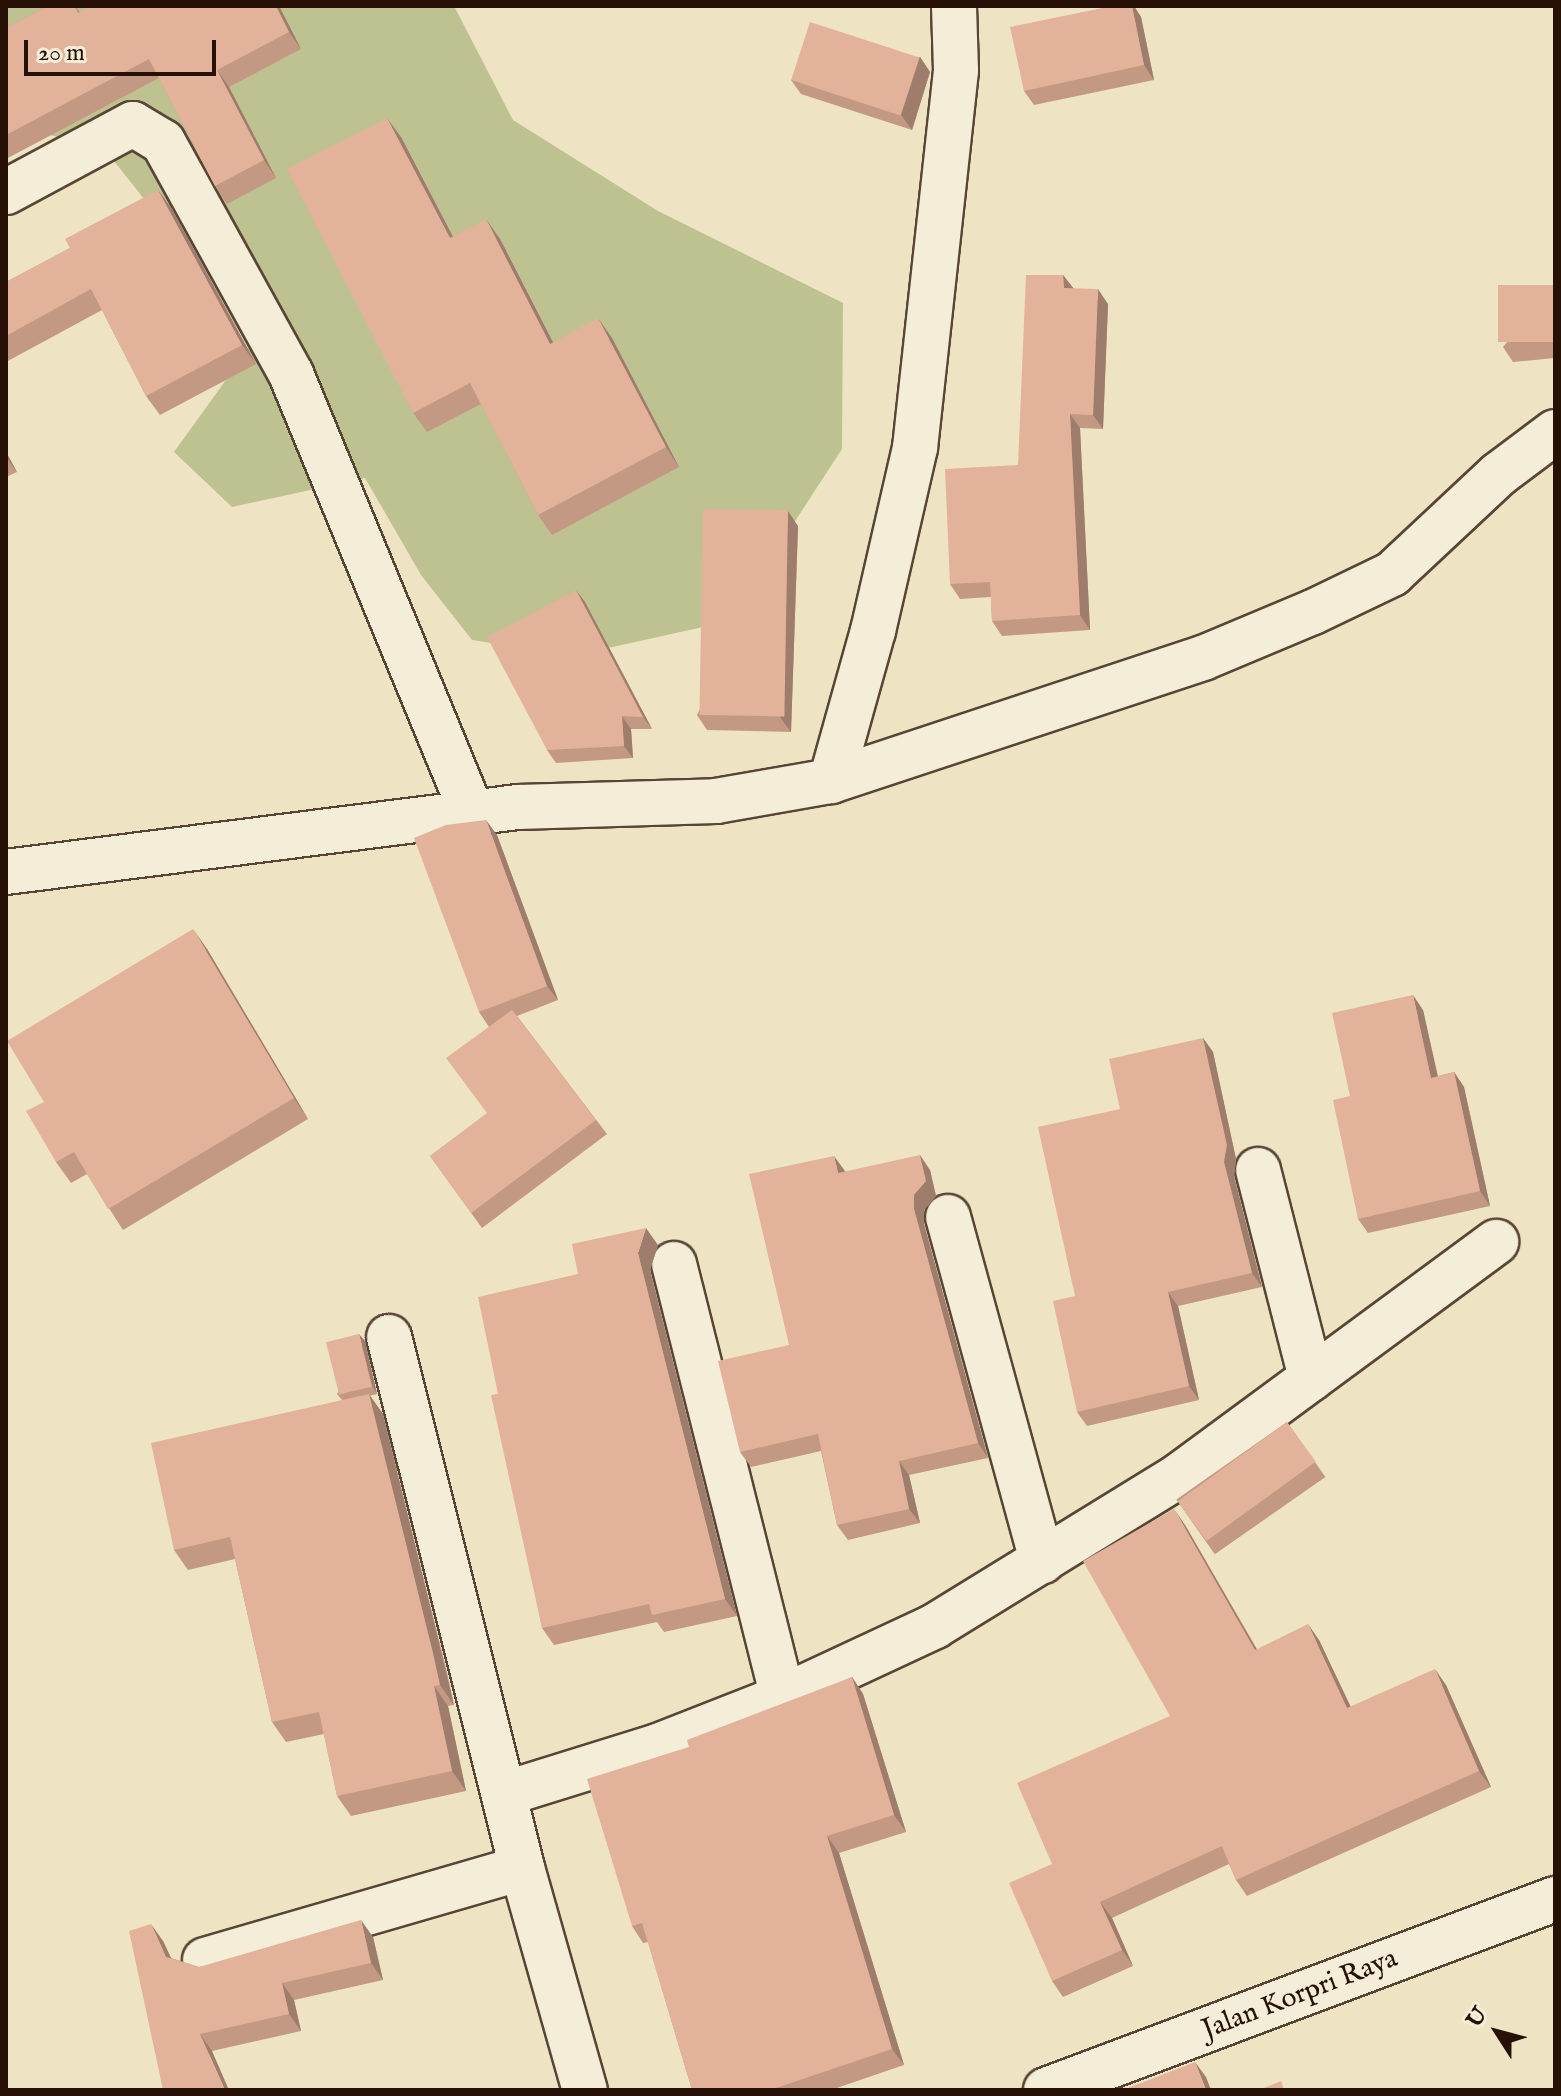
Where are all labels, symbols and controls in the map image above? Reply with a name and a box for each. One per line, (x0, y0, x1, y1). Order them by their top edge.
scale bar (28, 24, 220, 74)
text: 20 m (38, 38, 85, 69)
street label: Jalan Korpri Raya (1198, 1942, 1402, 2048)
north arrow (1457, 1992, 1537, 2072)
text: U (1461, 2002, 1494, 2034)

